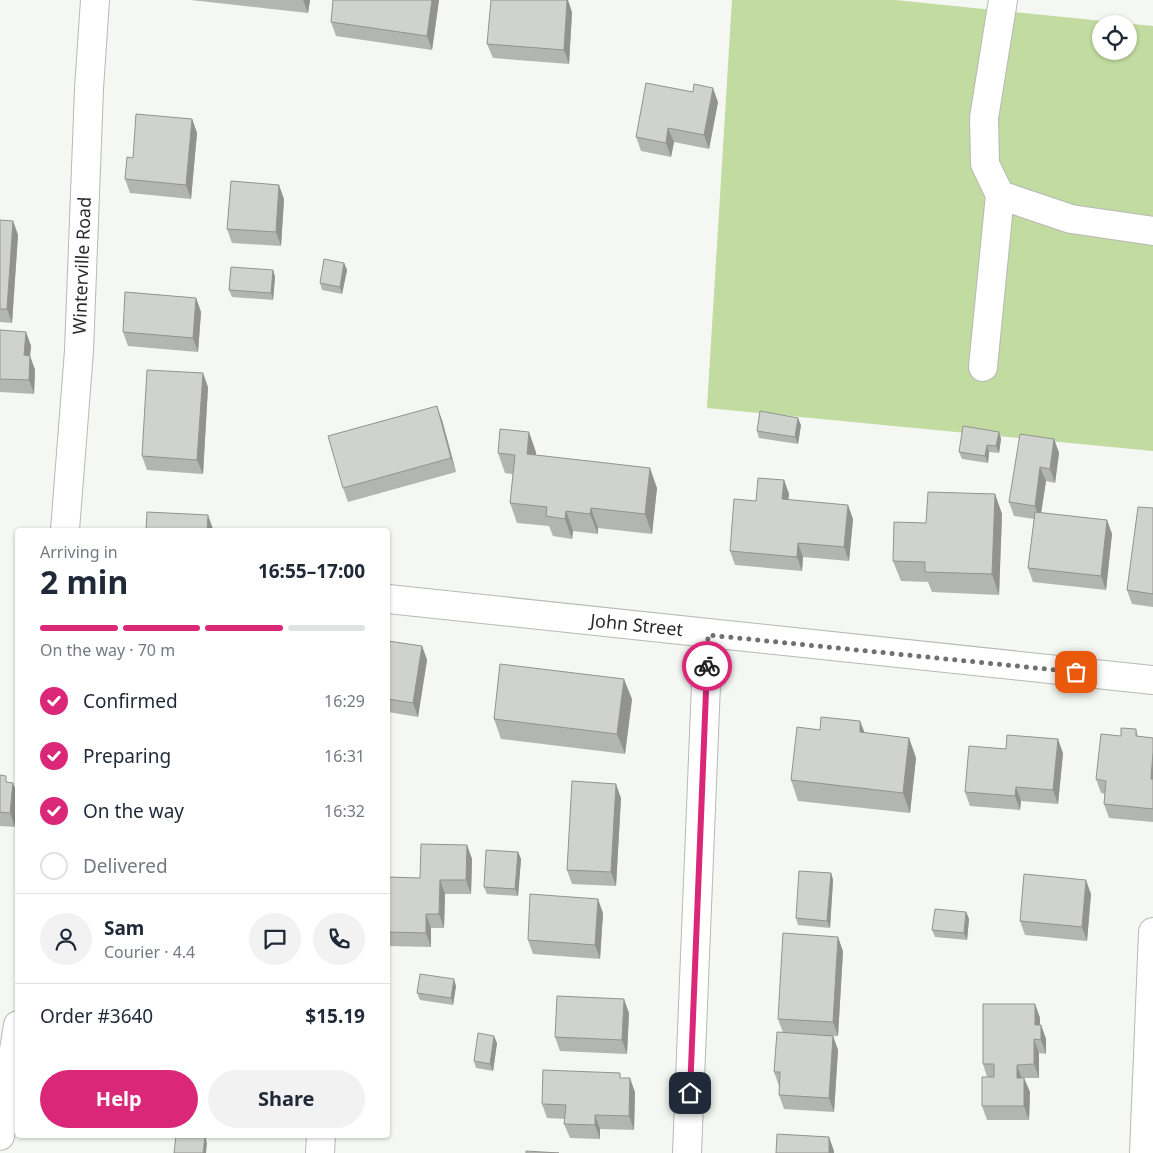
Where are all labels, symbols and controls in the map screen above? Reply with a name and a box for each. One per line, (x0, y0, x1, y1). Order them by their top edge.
map controls (1092, 15, 1137, 60)
button: locate (1092, 15, 1137, 60)
street label: Winterville Road (67, 196, 96, 335)
text: Arriving in (40, 541, 118, 563)
text: 16:55–17:00 (258, 558, 365, 584)
text: 2 min (40, 560, 128, 603)
street label: John Street (587, 607, 685, 641)
text: On the way · 70 m (40, 639, 175, 661)
courier (682, 641, 732, 691)
pin (1055, 651, 1097, 693)
icon: bike (693, 652, 721, 680)
icon: bag (1062, 658, 1090, 686)
icon: check (40, 687, 68, 715)
text: Confirmed (83, 688, 178, 714)
text: 16:29 (324, 690, 365, 712)
icon: check (40, 742, 68, 770)
text: Preparing (83, 743, 171, 769)
text: 16:31 (324, 745, 365, 767)
icon: check (40, 797, 68, 825)
text: On the way (83, 798, 184, 824)
text: 16:32 (324, 800, 365, 822)
text: Delivered (83, 853, 168, 879)
button: person (40, 913, 92, 965)
button: chat (249, 913, 301, 965)
button: phone (313, 913, 365, 965)
text: Sam (104, 915, 144, 941)
text: Courier · 4.4 (104, 941, 195, 963)
text: Order #3640 (40, 1003, 153, 1029)
text: $15.19 (305, 1003, 365, 1029)
button: Help (40, 1070, 198, 1128)
button: Share (208, 1070, 365, 1128)
pin (669, 1072, 711, 1114)
icon: home (676, 1079, 704, 1107)

